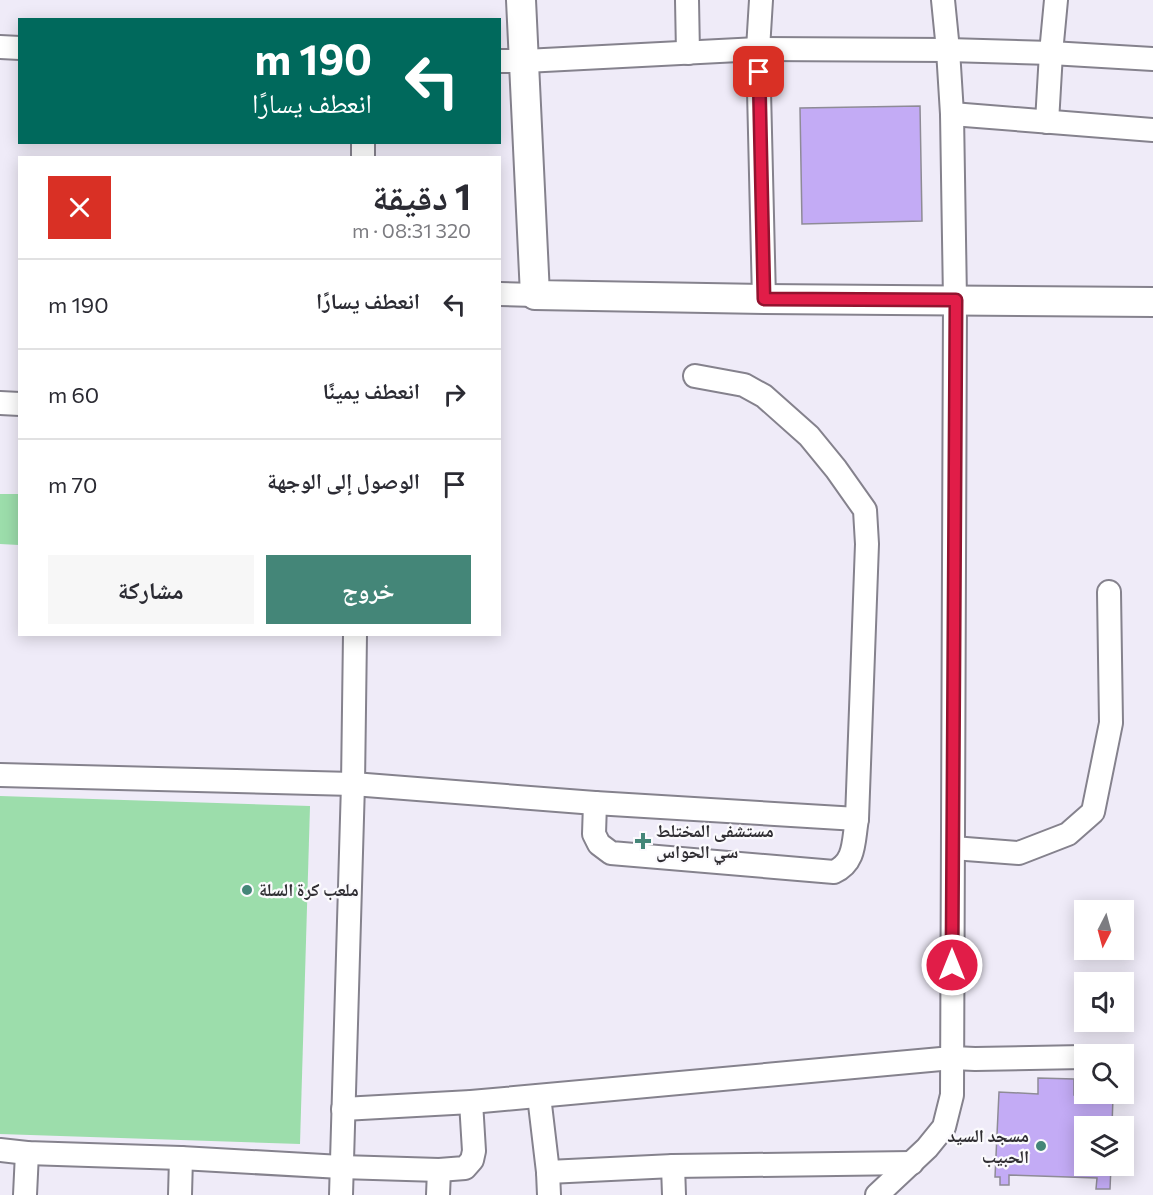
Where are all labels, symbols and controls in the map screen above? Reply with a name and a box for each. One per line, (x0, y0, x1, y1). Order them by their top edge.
text: 190 m (254, 32, 372, 84)
icon: left (393, 42, 471, 120)
pin (733, 46, 784, 97)
icon: arrive (742, 55, 775, 88)
text: انعطف يسارًا (252, 86, 372, 119)
text: 1 دقيقة (372, 173, 471, 217)
button: close (48, 176, 111, 239)
text: 320 m · 08:31 (352, 218, 471, 242)
text: انعطف يسارًا (316, 287, 420, 314)
icon: left (438, 288, 471, 321)
text: 190 m (48, 291, 109, 318)
text: انعطف يمينًا (322, 377, 420, 404)
icon: right (438, 378, 471, 411)
text: 60 m (48, 381, 99, 408)
text: الوصول إلى الوجهة (267, 467, 420, 494)
icon: arrive (438, 468, 471, 501)
text: 70 m (48, 471, 97, 498)
button: مشاركة (48, 555, 254, 624)
button: خروج (266, 555, 471, 624)
place label: مستشفى المختلط سي الحواس (656, 819, 774, 866)
marker: مستشفى المختلط سي الحواس (634, 832, 652, 850)
place label: ملعب كرة السلة (259, 878, 359, 901)
marker: ملعب كرة السلة (240, 883, 254, 897)
north arrow (1074, 900, 1134, 960)
map controls (1074, 900, 1134, 1176)
position arrow (920, 933, 984, 997)
button: sound (1074, 972, 1134, 1032)
button: search (1074, 1044, 1134, 1104)
button: layers (1074, 1116, 1134, 1176)
place label: مسجد السيد الحبيب (947, 1124, 1029, 1168)
marker: مسجد السيد الحبيب (1034, 1139, 1048, 1153)

